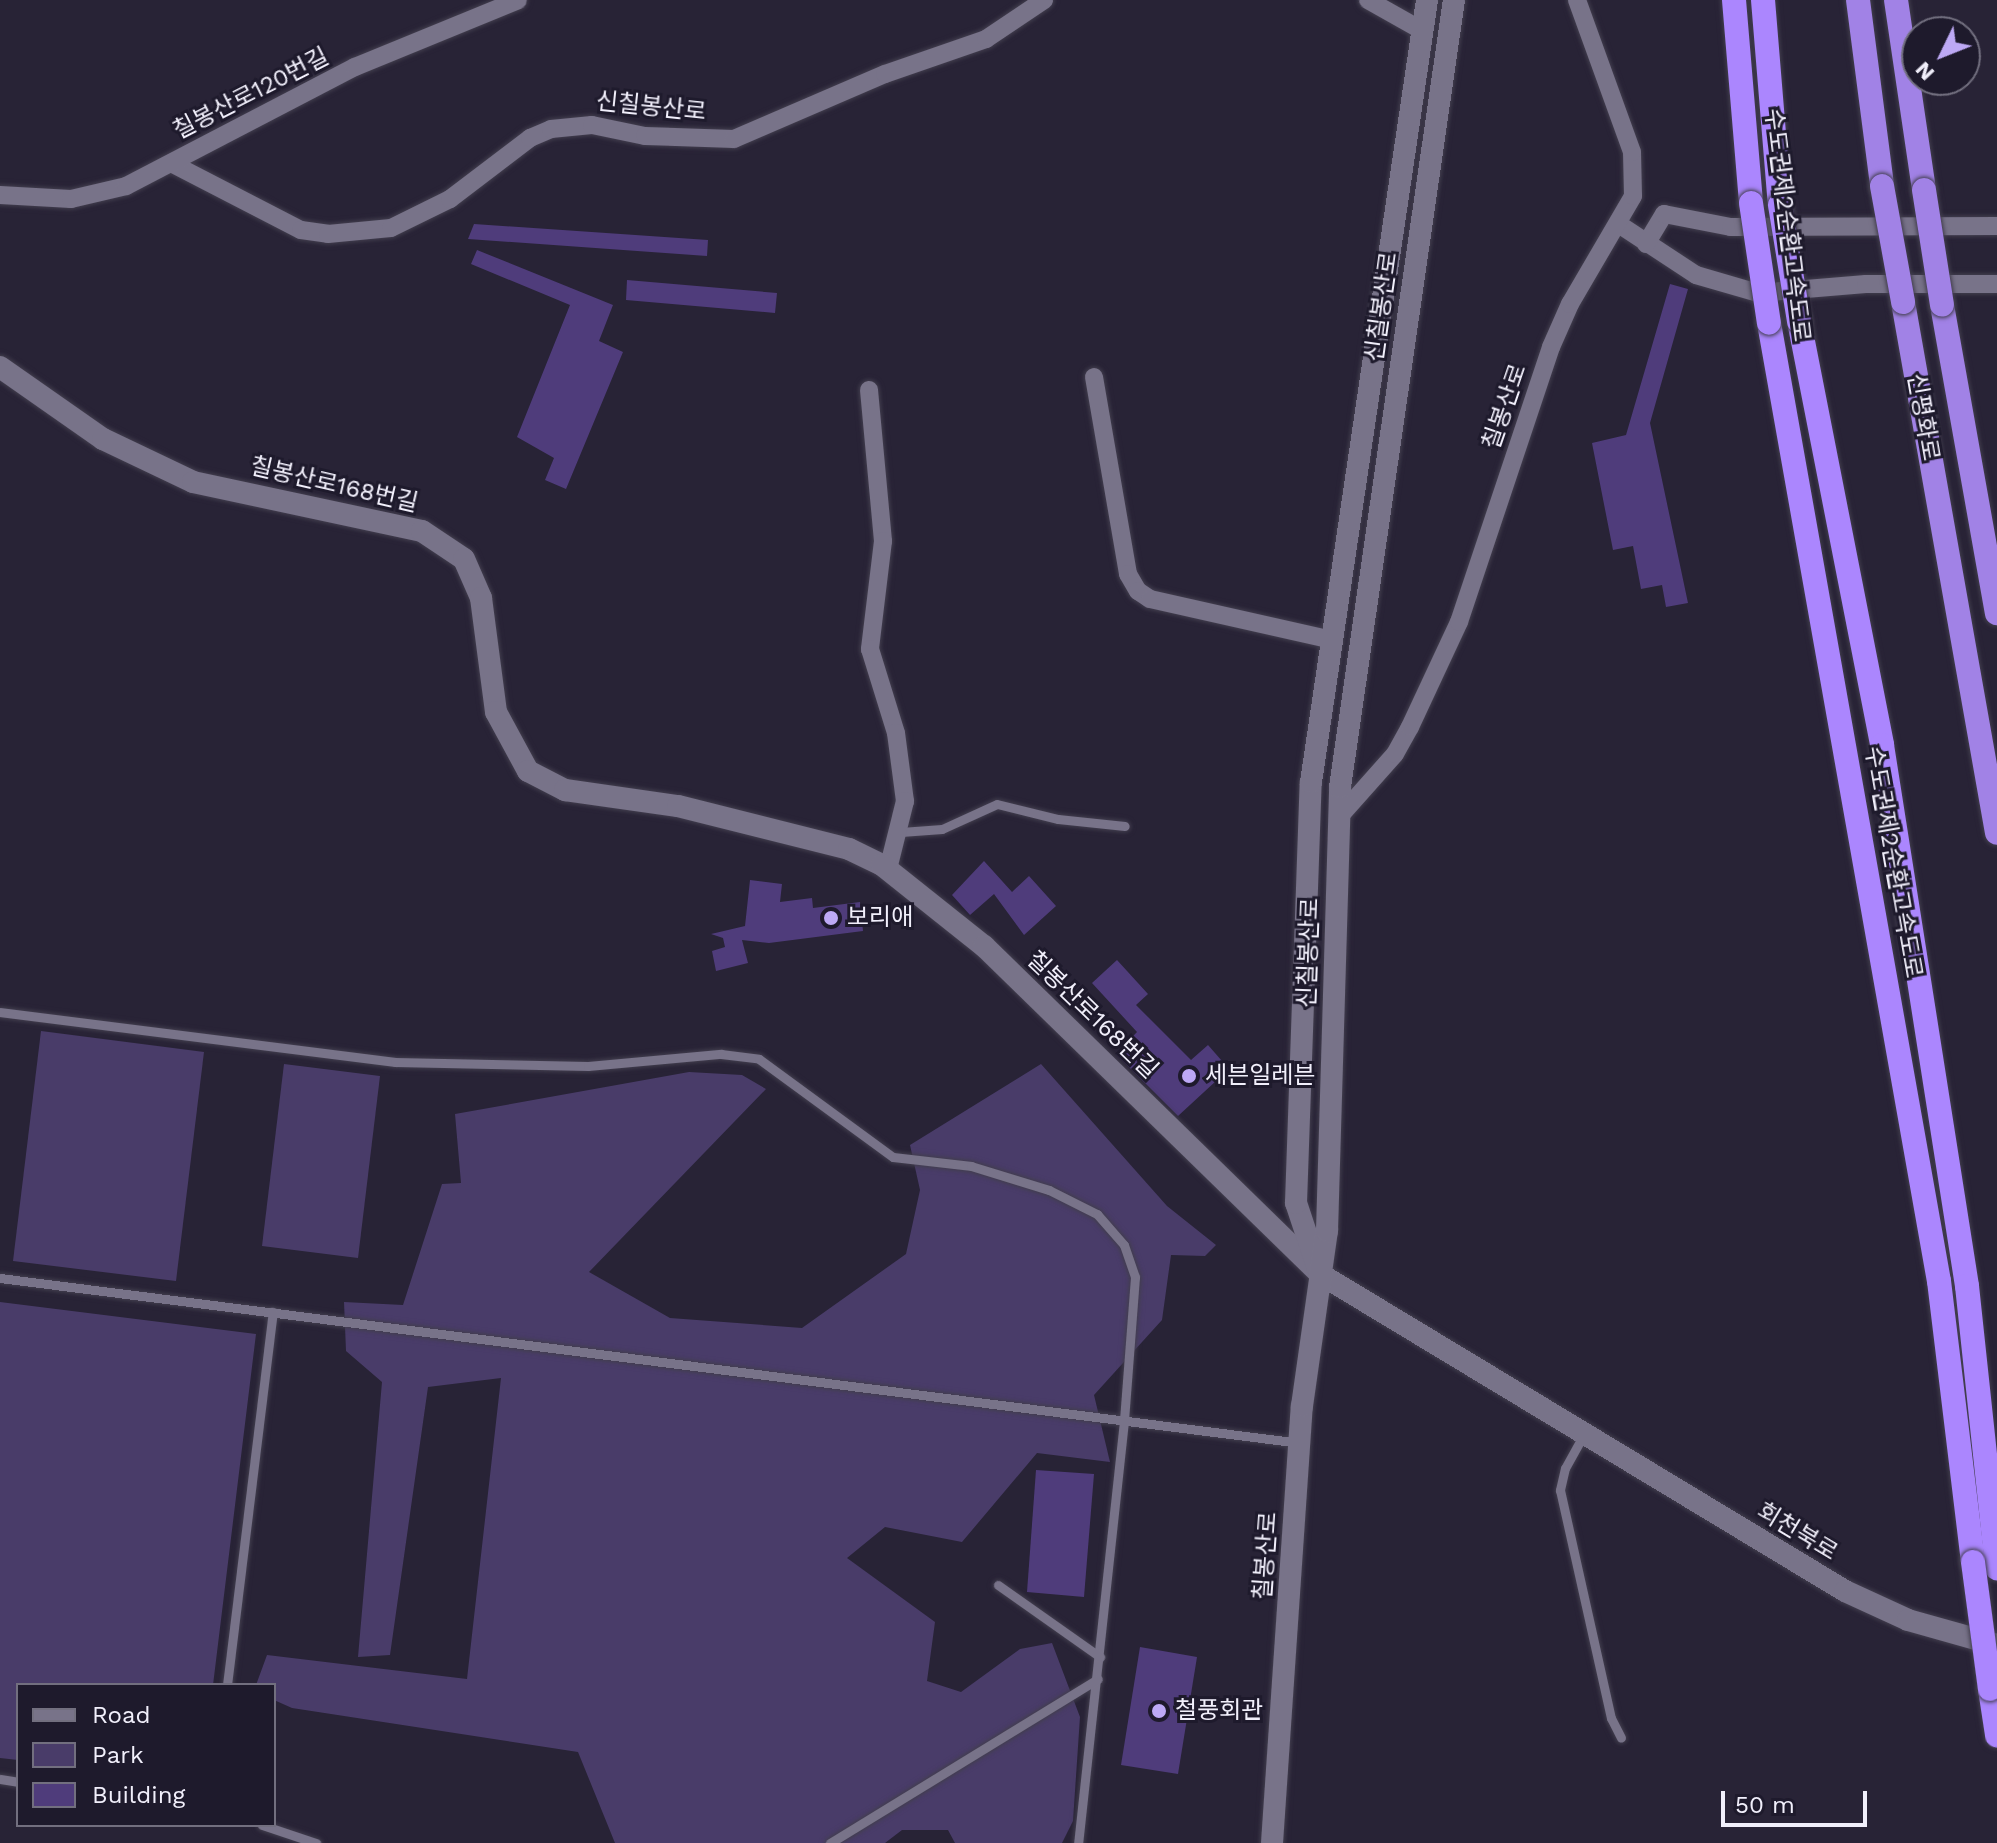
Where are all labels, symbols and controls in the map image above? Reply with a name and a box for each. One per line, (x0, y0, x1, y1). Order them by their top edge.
north arrow (1901, 16, 1981, 96)
street label: 칠봉산로120번길 (168, 42, 334, 146)
text: N (1910, 57, 1939, 86)
street label: 신칠봉산로 (595, 87, 707, 127)
street label: 수도권제2순환고속도로 (1758, 107, 1816, 343)
street label: 신칠봉산로 (1360, 250, 1404, 364)
street label: 칠봉산로 (1477, 361, 1533, 453)
street label: 신평화로 (1901, 371, 1945, 463)
street label: 칠봉산로168번길 (247, 452, 421, 518)
street label: 수도권제2순환고속도로 (1858, 744, 1928, 980)
street label: 신칠봉산로 (1293, 897, 1325, 1009)
place label: 보리애 (847, 904, 913, 932)
marker: 보리애 (822, 909, 840, 927)
street label: 칠봉산로168번길 (1020, 945, 1164, 1085)
place label: 세븐일레븐 (1205, 1062, 1315, 1090)
marker: 세븐일레븐 (1180, 1067, 1198, 1085)
street label: 회천북로 (1752, 1497, 1842, 1567)
street label: 칠봉산로 (1249, 1511, 1283, 1601)
legend (16, 1683, 276, 1827)
place label: 철풍회관 (1175, 1697, 1263, 1725)
text: Road (92, 1701, 151, 1729)
marker: 철풍회관 (1150, 1702, 1168, 1720)
text: Park (92, 1741, 144, 1769)
scale bar (1725, 1775, 1871, 1825)
text: Building (92, 1781, 185, 1809)
text: 50 m (1735, 1791, 1795, 1819)

